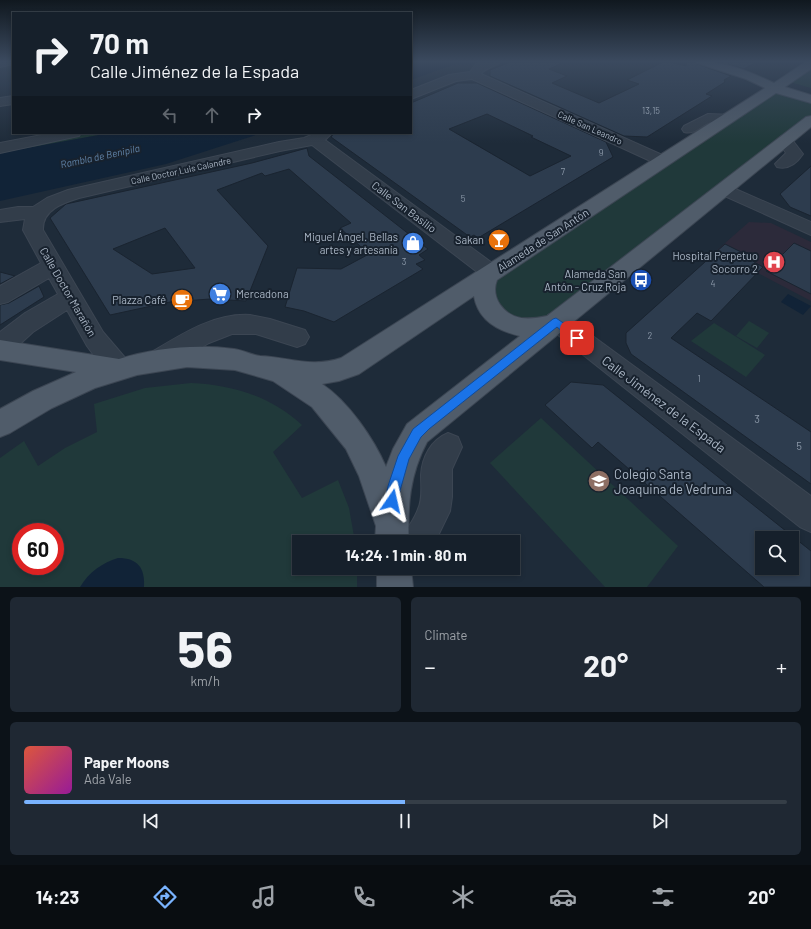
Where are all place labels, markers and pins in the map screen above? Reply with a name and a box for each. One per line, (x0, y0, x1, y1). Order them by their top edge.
bar icon: Sakan (486, 227, 512, 253)
place label: Miguel Ángel. Bellas artes y artesanía (304, 230, 398, 256)
shop icon: Miguel Ángel. Bellas artes y artesanía (400, 230, 426, 256)
place label: Sakan (455, 233, 484, 246)
place label: Hospital Perpetuo Socorro 2 (672, 249, 758, 275)
hospital icon: Hospital Perpetuo Socorro 2 (761, 249, 787, 275)
place label: Alameda San Antón - Cruz Roja (544, 267, 626, 293)
bus stop icon: Alameda San Antón - Cruz Roja (628, 267, 654, 293)
supermarket icon: Mercadona (207, 281, 233, 307)
cafe icon: Plazza Café (169, 287, 195, 313)
place label: Mercadona (236, 287, 289, 300)
place label: Plazza Café (112, 293, 166, 306)
pin (560, 321, 594, 355)
place label: Colegio Santa Joaquina de Vedruna (614, 466, 732, 497)
school or university icon: Colegio Santa Joaquina de Vedruna (586, 468, 612, 494)

